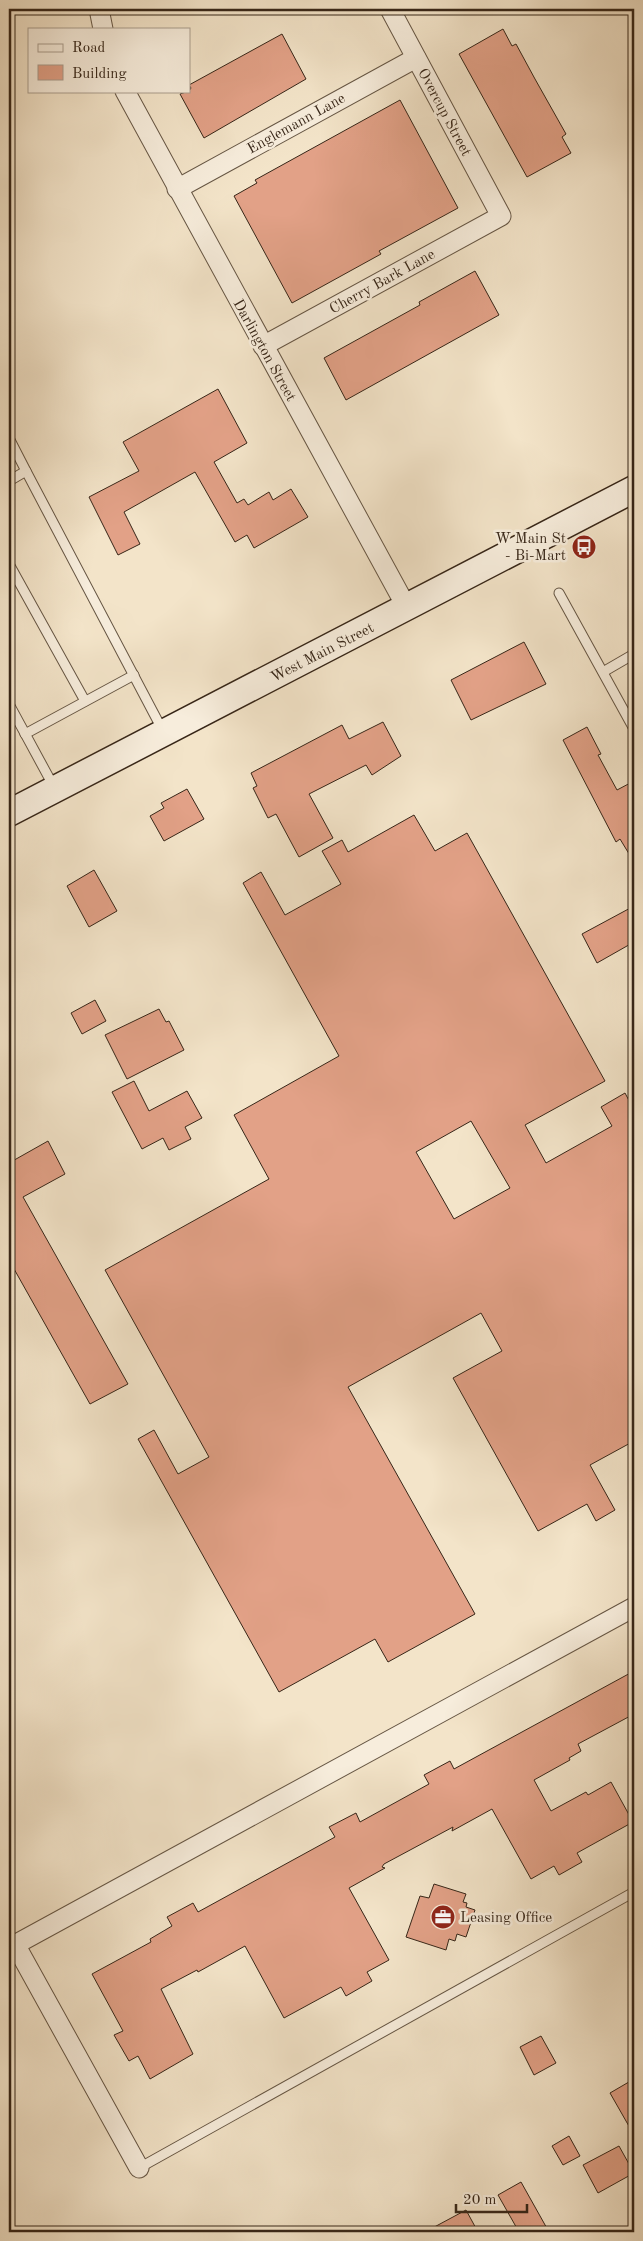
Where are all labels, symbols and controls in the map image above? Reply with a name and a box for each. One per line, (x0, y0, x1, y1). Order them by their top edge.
legend (28, 28, 190, 92)
text: Road (72, 41, 106, 56)
street label: Overcup Street (414, 66, 473, 159)
text: Building (72, 67, 127, 82)
street label: Englemann Lane (245, 91, 348, 157)
street label: Cherry Bark Lane (328, 247, 438, 317)
street label: Darlington Street (229, 297, 298, 404)
place label: W Main St - Bi-Mart (495, 532, 566, 564)
bus stop icon: W Main St - Bi-Mart (571, 534, 597, 560)
street label: West Main Street (269, 621, 377, 686)
office icon: Leasing Office (430, 1904, 456, 1930)
place label: Leasing Office (460, 1911, 552, 1926)
scale bar (456, 2181, 527, 2213)
text: 20 m (463, 2193, 497, 2208)

